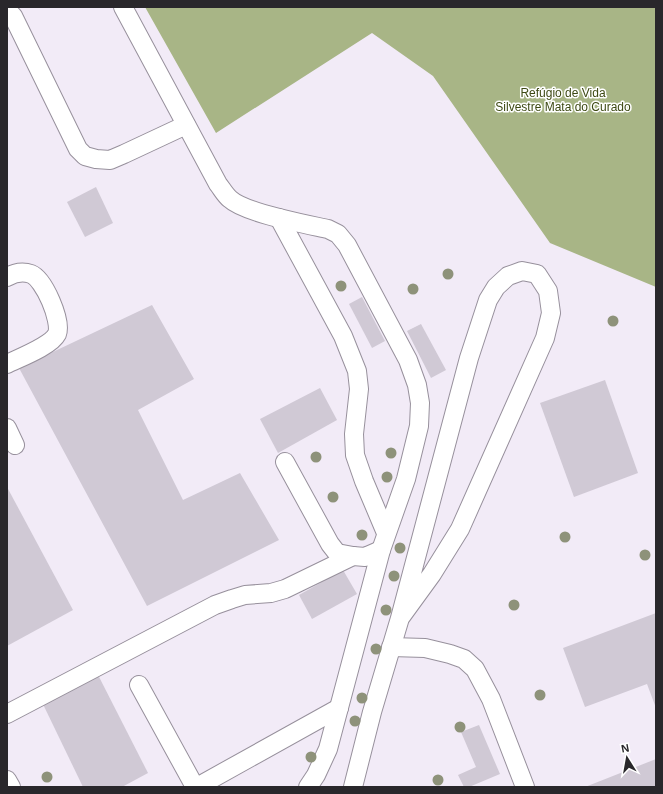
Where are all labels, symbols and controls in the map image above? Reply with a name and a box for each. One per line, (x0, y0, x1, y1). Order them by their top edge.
park label: Refúgio de Vida Silvestre Mata do Curado (495, 86, 631, 114)
north arrow (607, 738, 647, 778)
text: N (620, 742, 630, 755)

